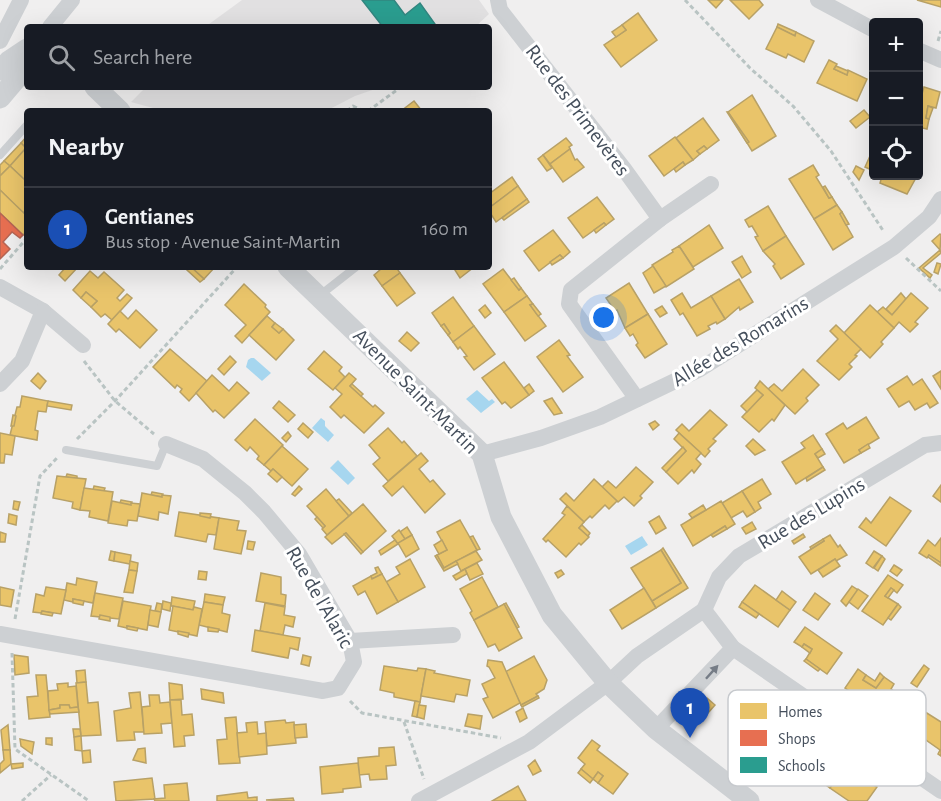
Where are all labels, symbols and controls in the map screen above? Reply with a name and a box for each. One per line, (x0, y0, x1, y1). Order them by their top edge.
map controls (869, 18, 923, 180)
button: + (869, 18, 923, 72)
search box (24, 24, 492, 90)
icon: search (45, 41, 78, 74)
street label: Rue des Primevères (522, 41, 634, 180)
text: Search here (93, 46, 192, 68)
button: − (869, 72, 923, 126)
button: locate (869, 126, 923, 180)
text: Nearby (48, 134, 124, 160)
text: Gentianes (105, 206, 194, 228)
text: 1 (64, 219, 71, 239)
text: 160 m (422, 219, 468, 239)
text: Bus stop · Avenue Saint-Martin (105, 232, 341, 252)
street label: Allée des Romarins (668, 293, 812, 390)
your location (589, 303, 618, 332)
street label: Avenue Saint-Martin (349, 325, 482, 458)
street label: Rue des Lupins (754, 473, 868, 554)
street label: Rue de l'Alaric (282, 543, 357, 652)
one-way arrow (705, 664, 719, 679)
pin: 1 (670, 688, 710, 738)
legend (728, 690, 926, 786)
text: Homes (778, 704, 822, 720)
text: Shops (778, 731, 816, 747)
text: Schools (778, 758, 825, 774)

